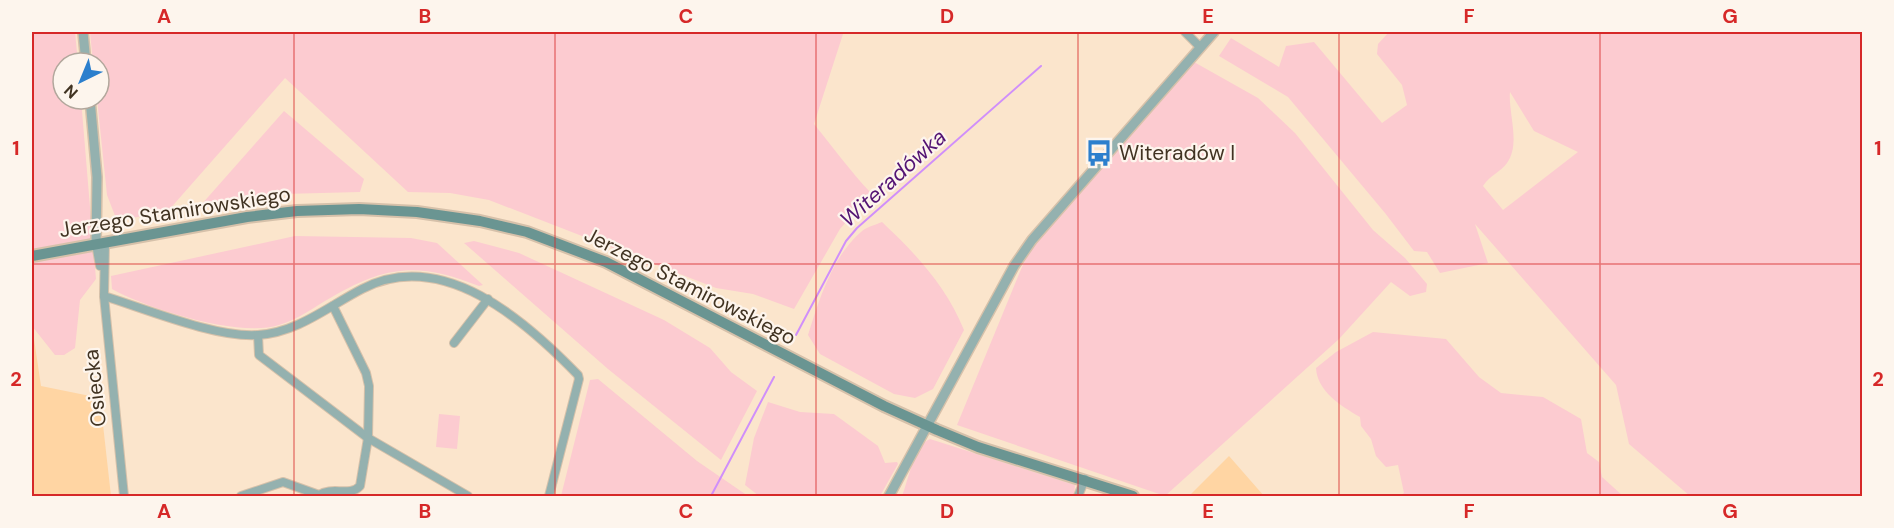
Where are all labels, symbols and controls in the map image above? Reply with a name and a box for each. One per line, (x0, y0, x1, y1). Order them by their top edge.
text: A (157, 3, 171, 29)
text: B (419, 3, 431, 29)
text: C (679, 3, 693, 29)
text: D (940, 3, 954, 29)
text: E (1202, 3, 1214, 29)
text: F (1463, 3, 1475, 29)
text: G (1722, 3, 1738, 29)
north arrow (51, 51, 111, 111)
text: N (60, 80, 83, 103)
water label: Witeradówka (834, 123, 952, 233)
text: 1 (12, 135, 20, 161)
text: 1 (1874, 135, 1882, 161)
bus stop icon: Witeradów I (1084, 138, 1114, 168)
place label: Witeradów I (1119, 139, 1235, 167)
street label: Jerzego Stamirowskiego (57, 180, 293, 244)
street label: Jerzego Stamirowskiego (579, 220, 801, 352)
street label: Osiecka (77, 348, 113, 428)
text: 2 (10, 366, 22, 392)
text: 2 (1872, 366, 1884, 392)
text: A (157, 498, 171, 524)
text: B (419, 498, 431, 524)
text: C (679, 498, 693, 524)
text: D (940, 498, 954, 524)
text: E (1202, 498, 1214, 524)
text: F (1463, 498, 1475, 524)
text: G (1722, 498, 1738, 524)

